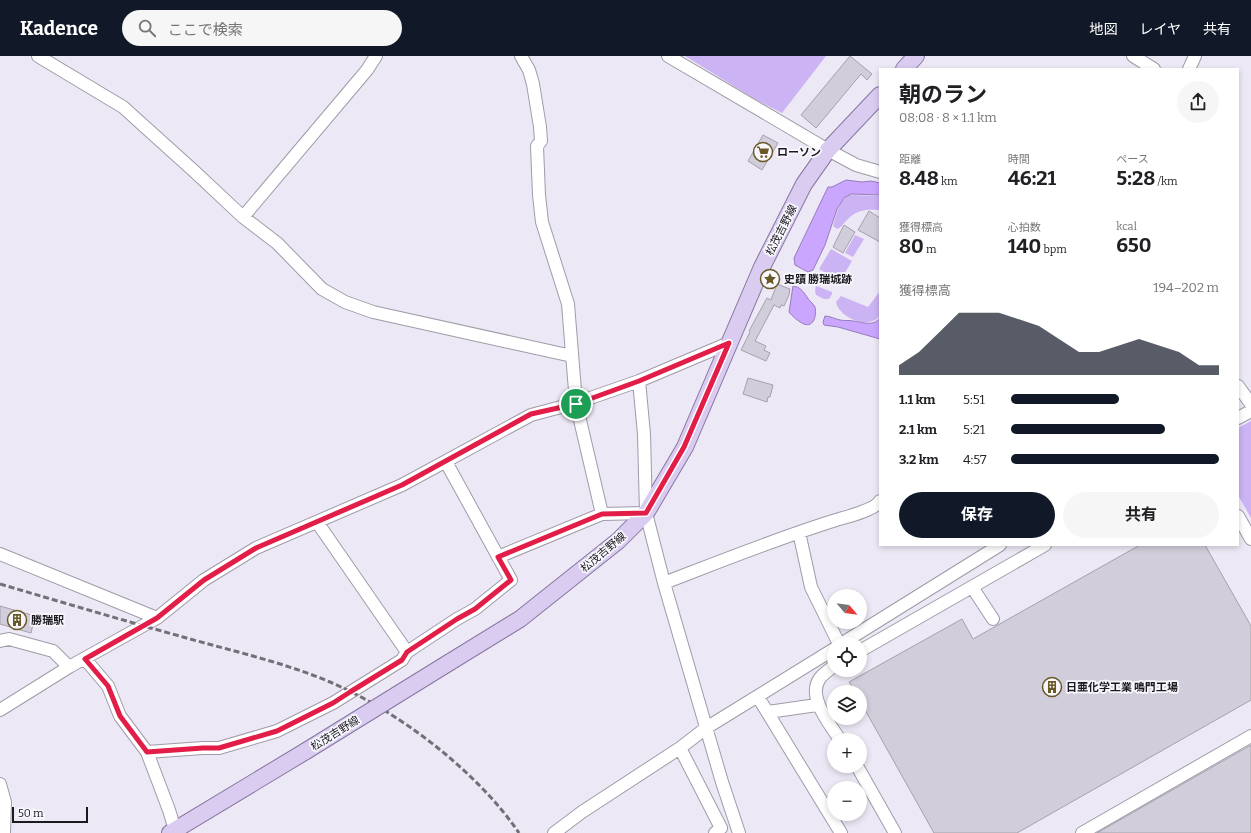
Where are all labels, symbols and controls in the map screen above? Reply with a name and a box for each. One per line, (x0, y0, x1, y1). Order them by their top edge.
search box (122, 10, 402, 46)
text: Kadence (20, 17, 98, 40)
icon: search (136, 17, 158, 39)
text: ここで検索 (168, 21, 243, 39)
text: 地図 (1089, 21, 1117, 38)
text: レイヤ (1139, 21, 1181, 38)
text: 共有 (1203, 21, 1231, 38)
text: 朝のラン (899, 81, 987, 108)
button: share (1177, 81, 1219, 123)
text: 08:08 · 8 × 1.1 km (899, 110, 997, 125)
supermarket icon: ローソン (752, 141, 774, 163)
place label: ローソン (777, 146, 821, 159)
text: 距離 (899, 153, 921, 166)
text: 時間 (1008, 153, 1030, 166)
text: ペース (1116, 153, 1149, 166)
text: 8.48 (899, 166, 939, 190)
text: 46:21 (1008, 166, 1056, 190)
text: 5:28 (1116, 166, 1155, 190)
text: km (939, 175, 958, 188)
text: /km (1155, 175, 1178, 188)
street label: 松茂吉野線 (763, 203, 800, 258)
text: kcal (1116, 220, 1137, 233)
text: 獲得標高 (899, 221, 943, 234)
text: 心拍数 (1008, 221, 1041, 234)
text: 650 (1116, 233, 1151, 257)
text: 80 (899, 234, 924, 258)
text: 140 (1008, 234, 1041, 258)
text: m (924, 243, 936, 256)
text: bpm (1041, 243, 1067, 256)
place icon: 史蹟 勝瑞城跡 (759, 268, 781, 290)
place label: 史蹟 勝瑞城跡 (784, 273, 852, 286)
text: 194–202 m (1153, 280, 1219, 295)
text: 獲得標高 (899, 283, 951, 298)
pin (559, 387, 593, 421)
text: 1.1 km (899, 392, 935, 407)
text: 5:51 (963, 392, 985, 407)
icon: arrive (565, 393, 587, 415)
text: 2.1 km (899, 422, 937, 437)
text: 5:21 (963, 422, 985, 437)
text: 3.2 km (899, 452, 939, 467)
text: 4:57 (963, 452, 987, 467)
button: 保存 (899, 492, 1055, 538)
button: 共有 (1063, 492, 1219, 538)
street label: 松茂吉野線 (578, 530, 629, 575)
north arrow (827, 589, 867, 629)
map controls (827, 589, 867, 821)
building icon: 勝瑞駅 (6, 609, 28, 631)
place label: 勝瑞駅 (31, 614, 64, 627)
button: locate (827, 637, 867, 677)
building icon: 日亜化学工業 鳴門工場 (1041, 676, 1063, 698)
place label: 日亜化学工業 鳴門工場 (1066, 681, 1178, 694)
button: layers (827, 685, 867, 725)
street label: 松茂吉野線 (308, 713, 362, 754)
button: + (827, 733, 867, 773)
button: − (827, 781, 867, 821)
scale bar (12, 805, 88, 824)
text: 50 m (18, 807, 44, 820)

